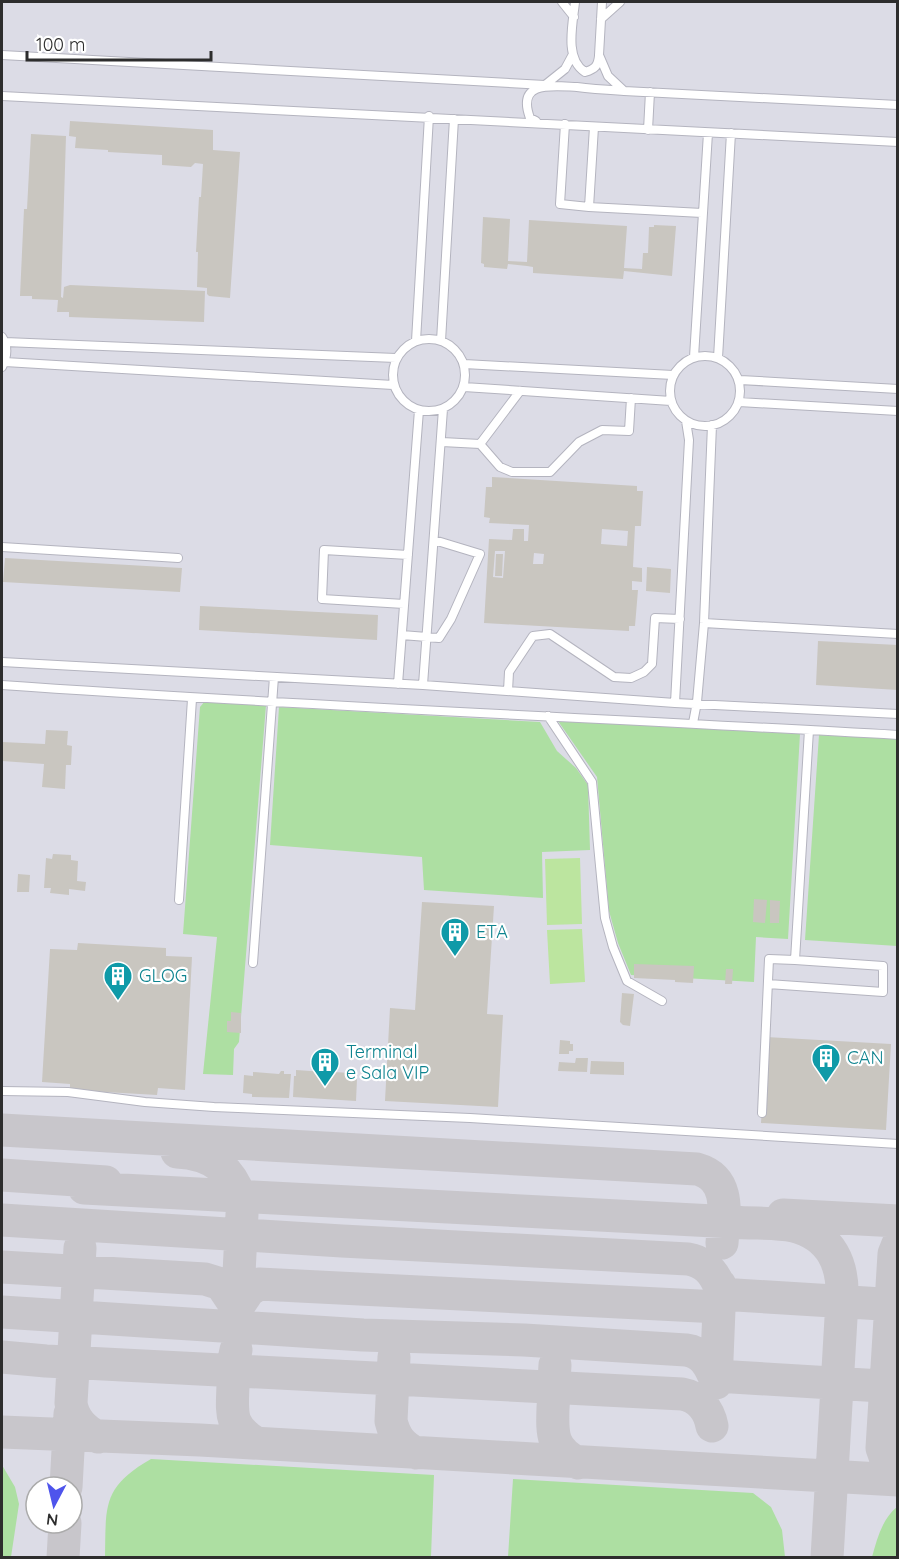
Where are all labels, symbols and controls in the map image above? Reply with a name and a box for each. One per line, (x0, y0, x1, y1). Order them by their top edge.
scale bar (27, 24, 212, 62)
text: 100 m (36, 33, 85, 56)
building icon: ETA (439, 916, 471, 958)
place label: ETA (476, 920, 508, 943)
building icon: GLOG (102, 960, 134, 1002)
place label: GLOG (139, 964, 187, 987)
place label: Terminal e Sala VIP (346, 1040, 429, 1084)
building icon: CAN (810, 1042, 842, 1084)
building icon: Terminal e Sala VIP (309, 1046, 341, 1088)
place label: CAN (847, 1046, 884, 1069)
north arrow (24, 1475, 84, 1535)
text: N (45, 1509, 59, 1531)

